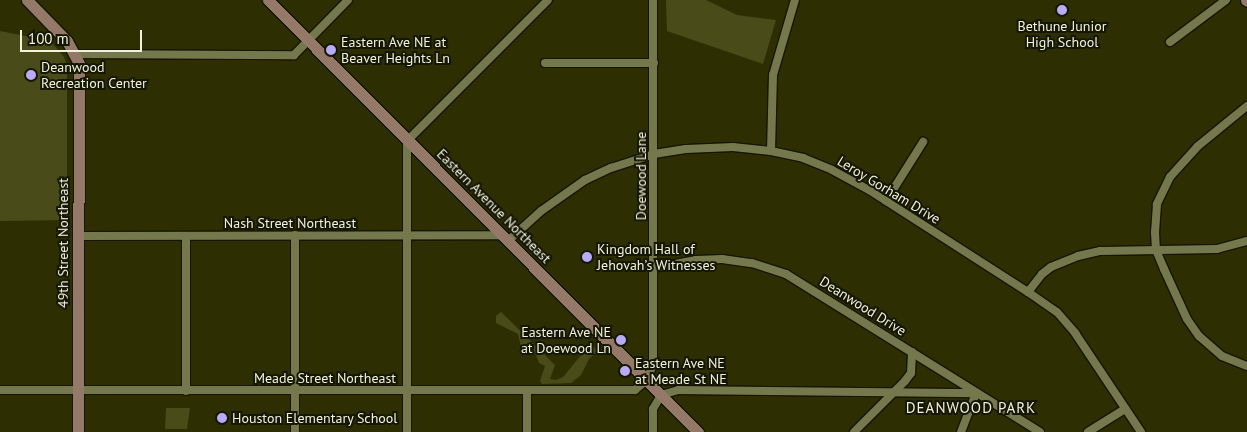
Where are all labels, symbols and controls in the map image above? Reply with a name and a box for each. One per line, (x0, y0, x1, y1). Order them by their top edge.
marker: Bethune Junior High School (1056, 4, 1068, 16)
place label: Bethune Junior High School (1017, 18, 1107, 50)
scale bar (22, 20, 145, 52)
text: 100 m (28, 29, 69, 48)
place label: Eastern Ave NE at Beaver Heights Ln (341, 34, 450, 66)
marker: Eastern Ave NE at Beaver Heights Ln (325, 44, 337, 56)
place label: Deanwood Recreation Center (41, 59, 147, 92)
marker: Deanwood Recreation Center (25, 69, 37, 81)
street label: Doewood Lane (633, 132, 649, 220)
street label: Eastern Avenue Northeast (433, 145, 555, 267)
street label: Leroy Gorham Drive (834, 152, 944, 228)
street label: 49th Street Northeast (55, 178, 71, 308)
street label: Nash Street Northeast (224, 215, 356, 231)
place label: Kingdom Hall of Jehovah’s Witnesses (597, 241, 716, 274)
marker: Kingdom Hall of Jehovah’s Witnesses (581, 251, 593, 263)
street label: Deanwood Drive (817, 273, 909, 339)
place label: Eastern Ave NE at Doewood Ln (521, 324, 611, 357)
marker: Eastern Ave NE at Doewood Ln (615, 334, 627, 346)
place label: Eastern Ave NE at Meade St NE (635, 355, 727, 388)
marker: Eastern Ave NE at Meade St NE (619, 365, 631, 377)
street label: Meade Street Northeast (254, 370, 396, 386)
district label: DEANWOOD PARK (904, 399, 1038, 417)
place label: Houston Elementary School (232, 410, 398, 426)
marker: Houston Elementary School (216, 412, 228, 424)

